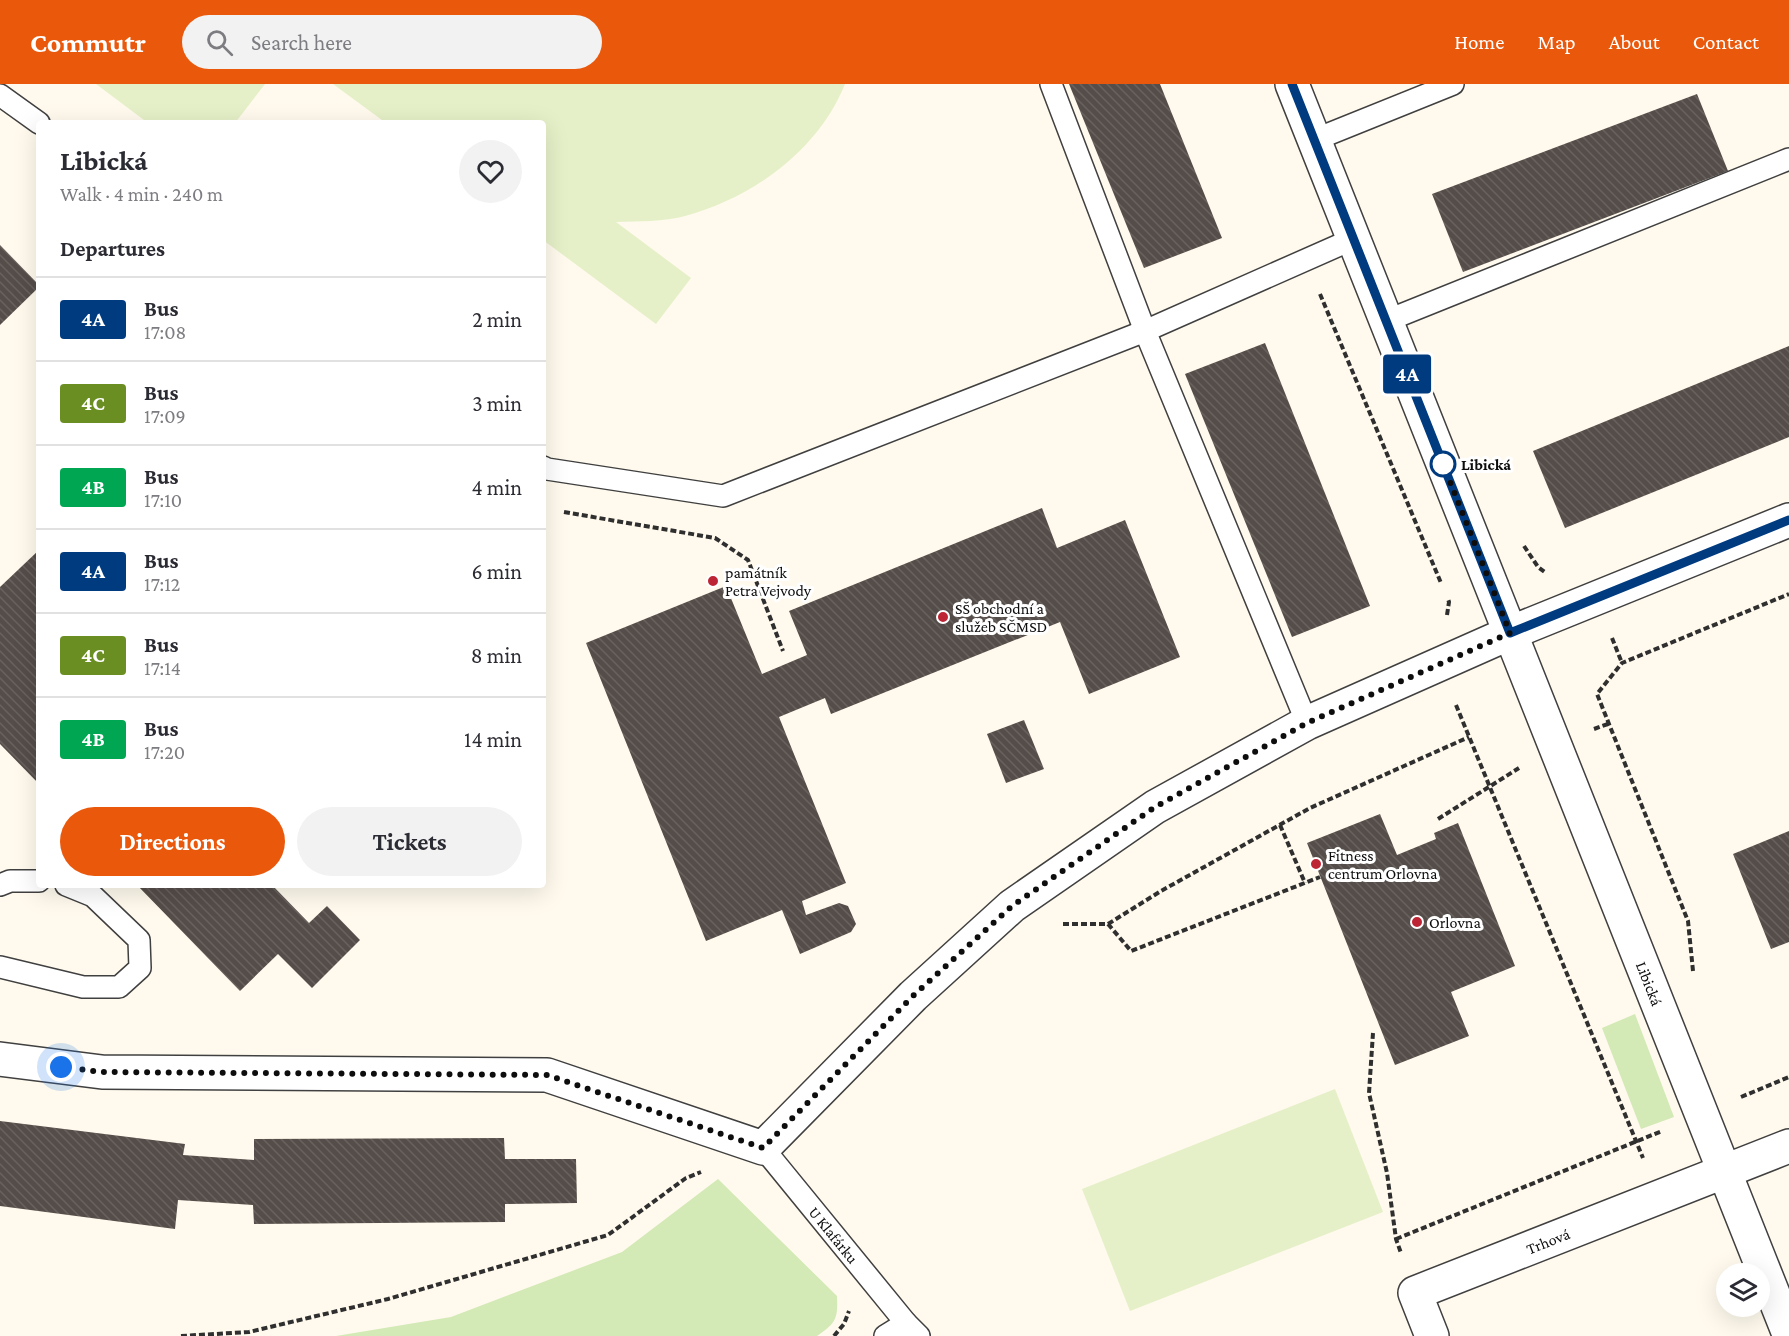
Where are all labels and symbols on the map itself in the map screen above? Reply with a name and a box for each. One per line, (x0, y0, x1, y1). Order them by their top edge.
line badge: 4A (1380, 354, 1434, 394)
marker: Libická (1430, 451, 1456, 477)
place label: Libická (1461, 456, 1511, 473)
place label: památník Petra Vejvody (725, 564, 812, 600)
marker: památník Petra Vejvody (706, 574, 720, 588)
place label: SŠ obchodní a služeb SČMSD (955, 600, 1047, 635)
marker: SŠ obchodní a služeb SČMSD (936, 610, 950, 624)
place label: Fitness centrum Orlovna (1328, 847, 1438, 882)
marker: Fitness centrum Orlovna (1309, 857, 1323, 871)
place label: Orlovna (1429, 914, 1481, 931)
marker: Orlovna (1410, 915, 1424, 929)
street label: Libická (1633, 959, 1666, 1009)
your location (46, 1052, 76, 1082)
street label: U Klafárku (805, 1203, 862, 1267)
street label: Trhová (1524, 1225, 1573, 1257)

